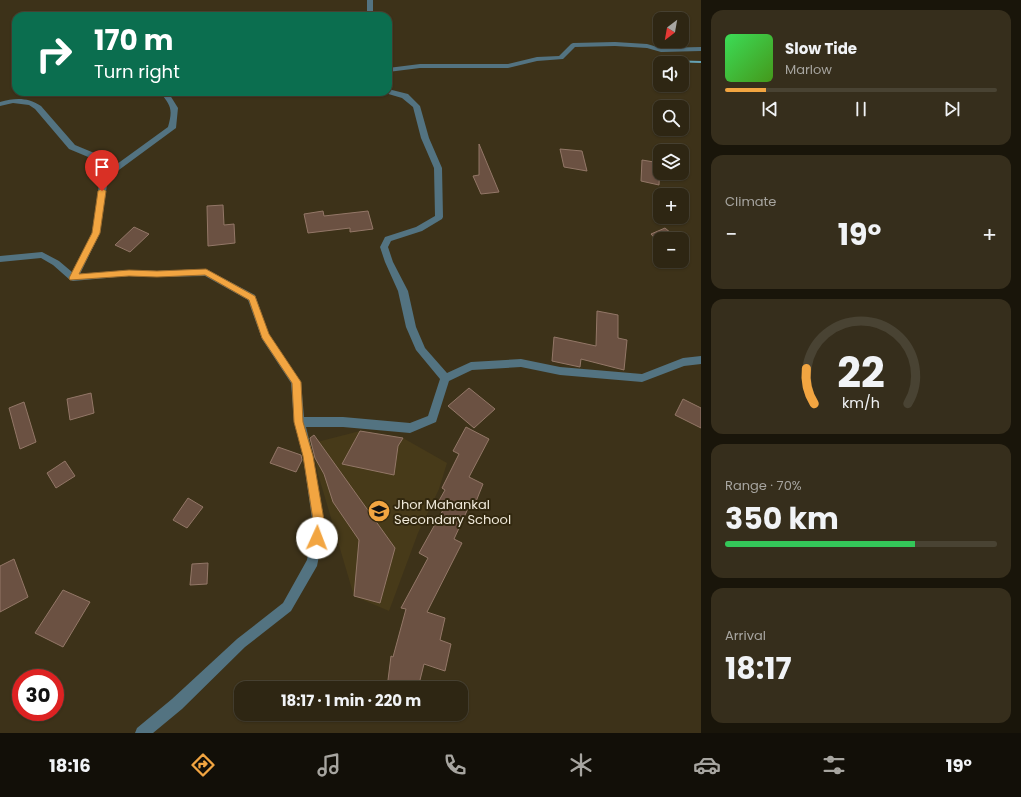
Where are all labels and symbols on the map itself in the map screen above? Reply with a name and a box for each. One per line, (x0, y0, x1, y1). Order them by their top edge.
north arrow (653, 12, 689, 48)
pin (85, 150, 119, 191)
place label: Jhor Mahankal Secondary School (394, 495, 511, 529)
school or university icon: Jhor Mahankal Secondary School (366, 498, 392, 524)
position arrow (296, 517, 338, 559)
speed limit sign: 30 (12, 669, 64, 721)

